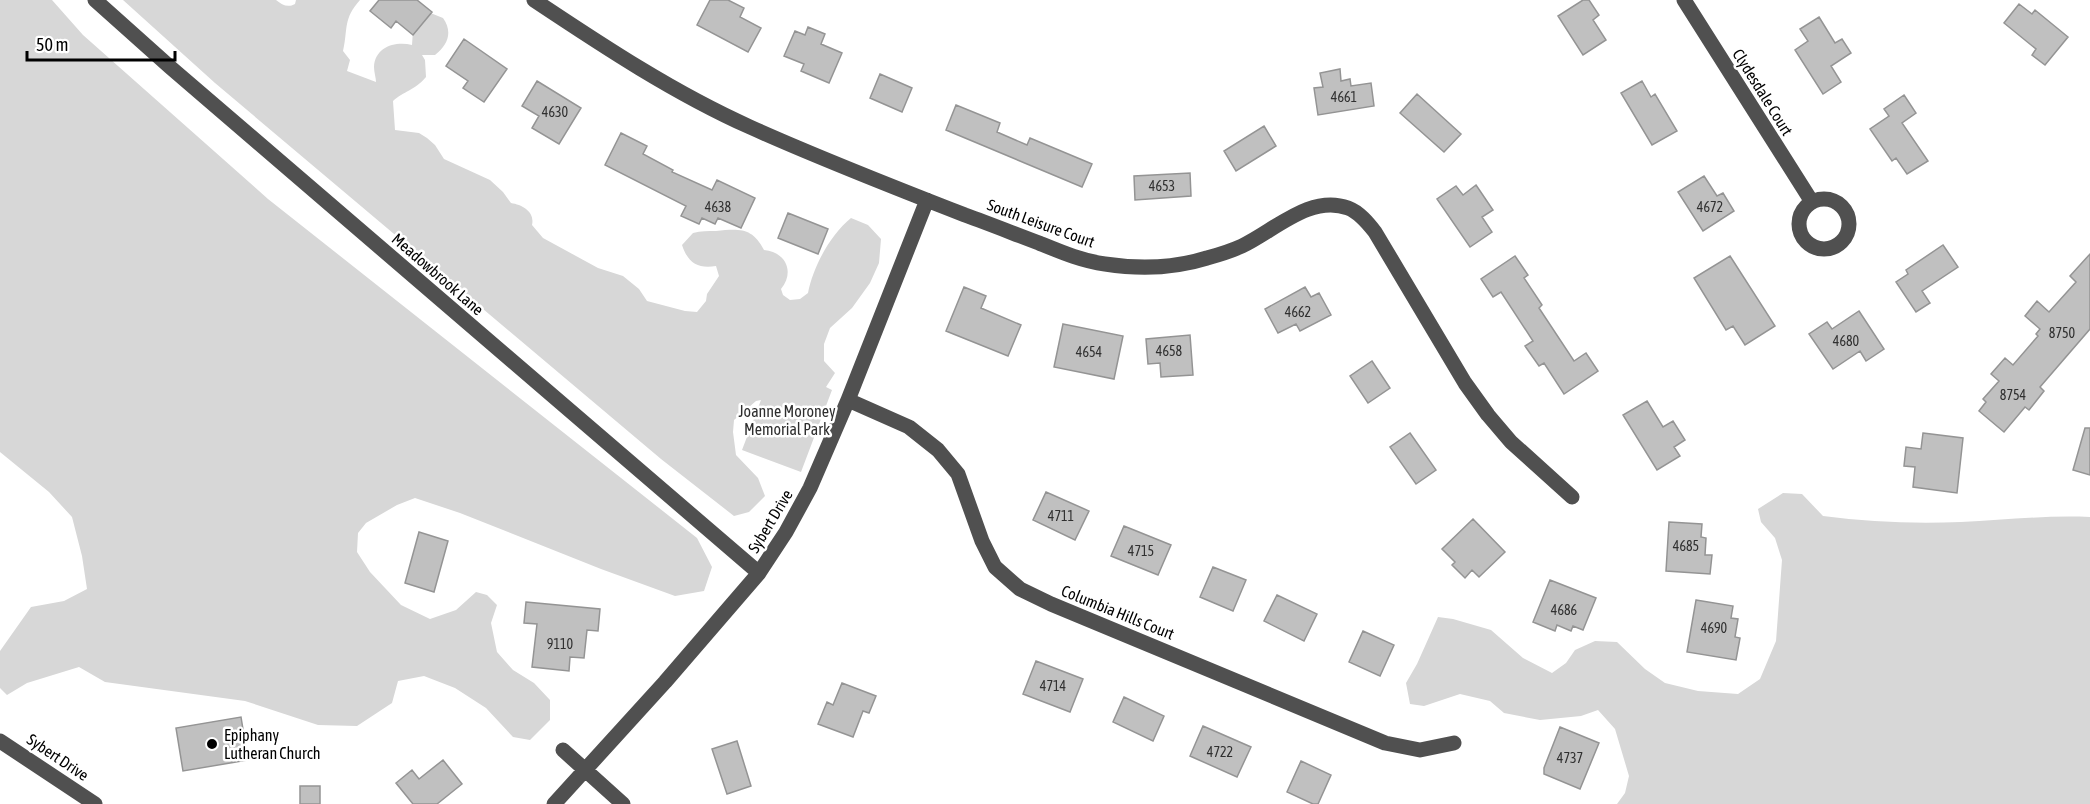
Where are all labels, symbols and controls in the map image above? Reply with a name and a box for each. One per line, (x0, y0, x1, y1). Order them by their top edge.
scale bar (27, 24, 176, 62)
text: 50 m (36, 34, 68, 55)
street label: Clydesdale Court (1728, 46, 1797, 139)
house number: 4661 (1331, 89, 1357, 105)
house number: 4630 (542, 104, 569, 120)
house number: 4653 (1149, 178, 1175, 194)
street label: South Leisure Court (985, 195, 1097, 251)
house number: 4638 (705, 199, 732, 215)
house number: 4672 (1697, 199, 1723, 215)
street label: Meadowbrook Lane (389, 229, 487, 319)
house number: 4662 (1285, 304, 1311, 320)
house number: 8750 (2049, 325, 2076, 341)
house number: 4680 (1833, 333, 1860, 349)
house number: 4658 (1156, 343, 1183, 359)
house number: 4654 (1076, 344, 1103, 360)
house number: 8754 (2000, 387, 2027, 403)
park label: Joanne Moroney Memorial Park (739, 402, 836, 438)
street label: Sybert Drive (744, 486, 797, 556)
house number: 4711 (1048, 508, 1074, 524)
house number: 4685 (1673, 538, 1699, 554)
house number: 4715 (1128, 543, 1154, 559)
street label: Columbia Hills Court (1059, 581, 1177, 643)
house number: 4686 (1551, 602, 1578, 618)
house number: 4690 (1701, 620, 1728, 636)
house number: 9110 (547, 636, 574, 652)
house number: 4714 (1040, 678, 1067, 694)
place label: Epiphany Lutheran Church (224, 726, 320, 762)
street label: Sybert Drive (23, 730, 92, 785)
marker: Epiphany Lutheran Church (205, 737, 219, 751)
house number: 4722 (1207, 744, 1233, 760)
house number: 4737 (1557, 750, 1583, 766)

